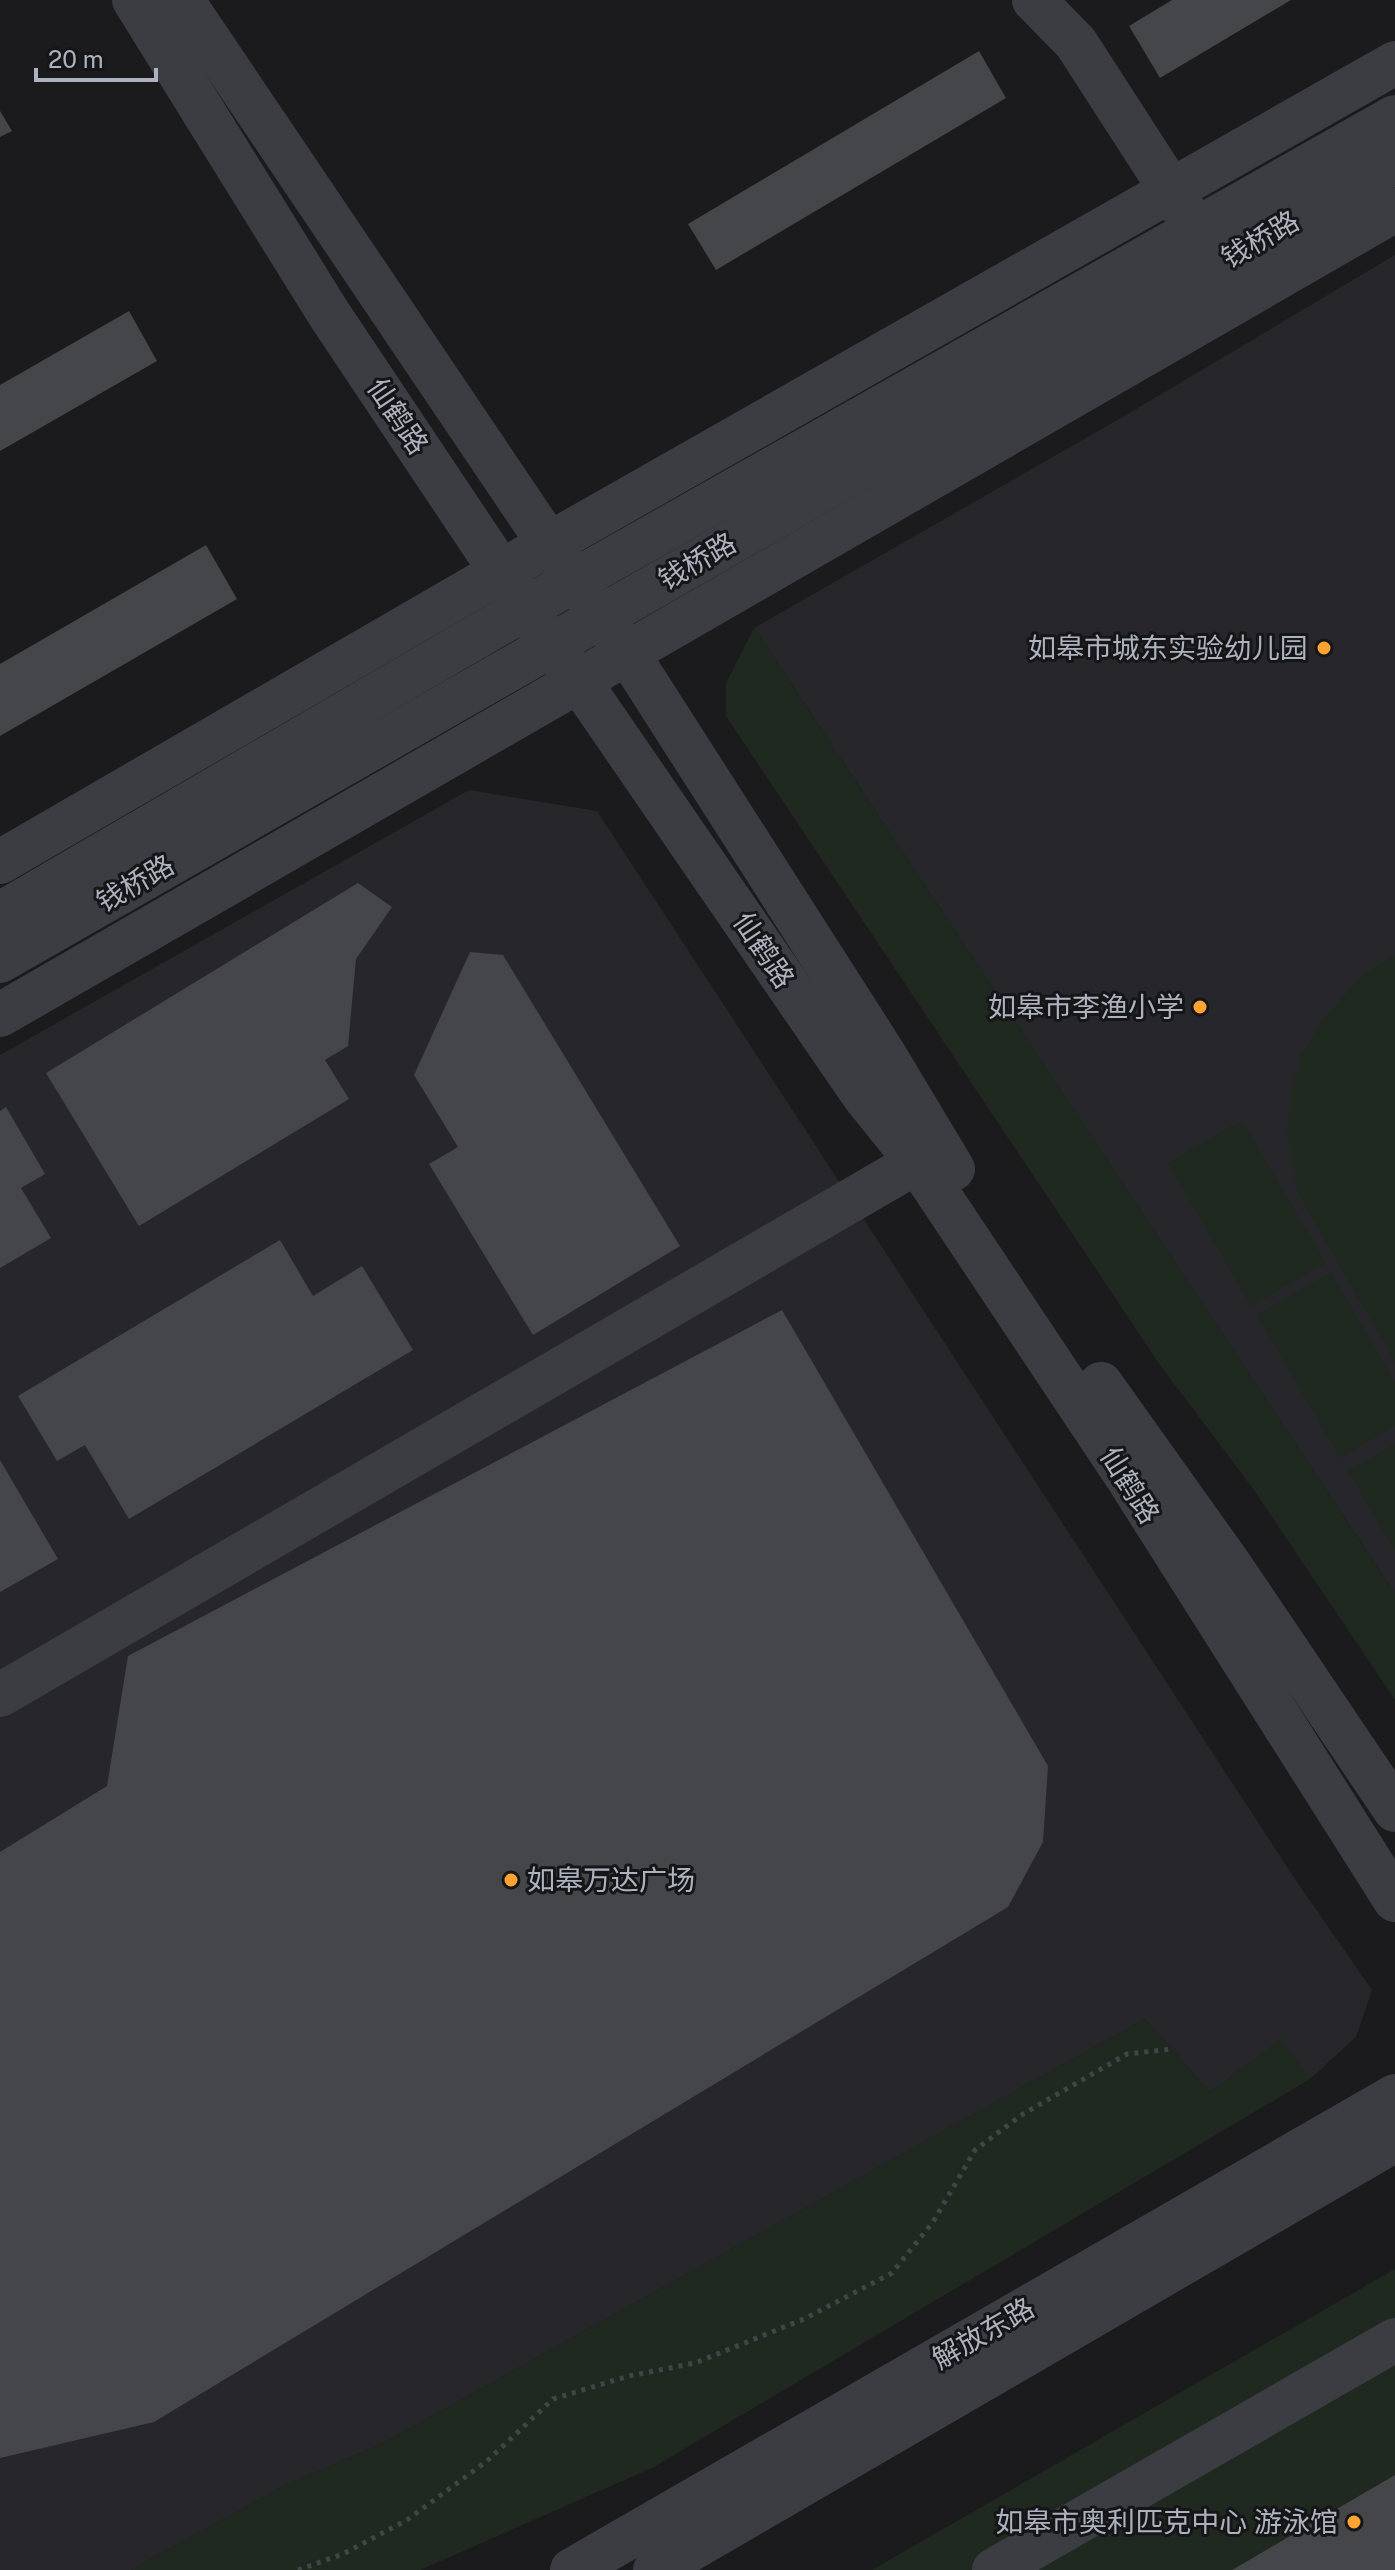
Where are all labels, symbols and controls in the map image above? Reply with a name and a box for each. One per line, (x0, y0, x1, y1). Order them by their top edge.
scale bar (36, 32, 156, 82)
text: 20 m (48, 45, 104, 73)
street label: 钱桥路 (1215, 203, 1304, 274)
street label: 仙鹤路 (361, 372, 436, 460)
street label: 钱桥路 (652, 525, 741, 596)
place label: 如皋市城东实验幼儿园 (1028, 631, 1308, 664)
marker: 如皋市城东实验幼儿园 (1315, 639, 1333, 657)
street label: 钱桥路 (90, 847, 179, 918)
street label: 仙鹤路 (727, 906, 802, 994)
place label: 如皋市李渔小学 (988, 990, 1184, 1023)
marker: 如皋市李渔小学 (1191, 998, 1209, 1016)
street label: 仙鹤路 (1094, 1440, 1167, 1529)
place label: 如皋万达广场 (527, 1863, 695, 1896)
marker: 如皋万达广场 (502, 1871, 520, 1889)
street label: 解放东路 (926, 2290, 1040, 2375)
place label: 如皋市奥利匹克中心 游泳馆 (995, 2505, 1338, 2538)
marker: 如皋市奥利匹克中心 游泳馆 (1345, 2513, 1363, 2531)

